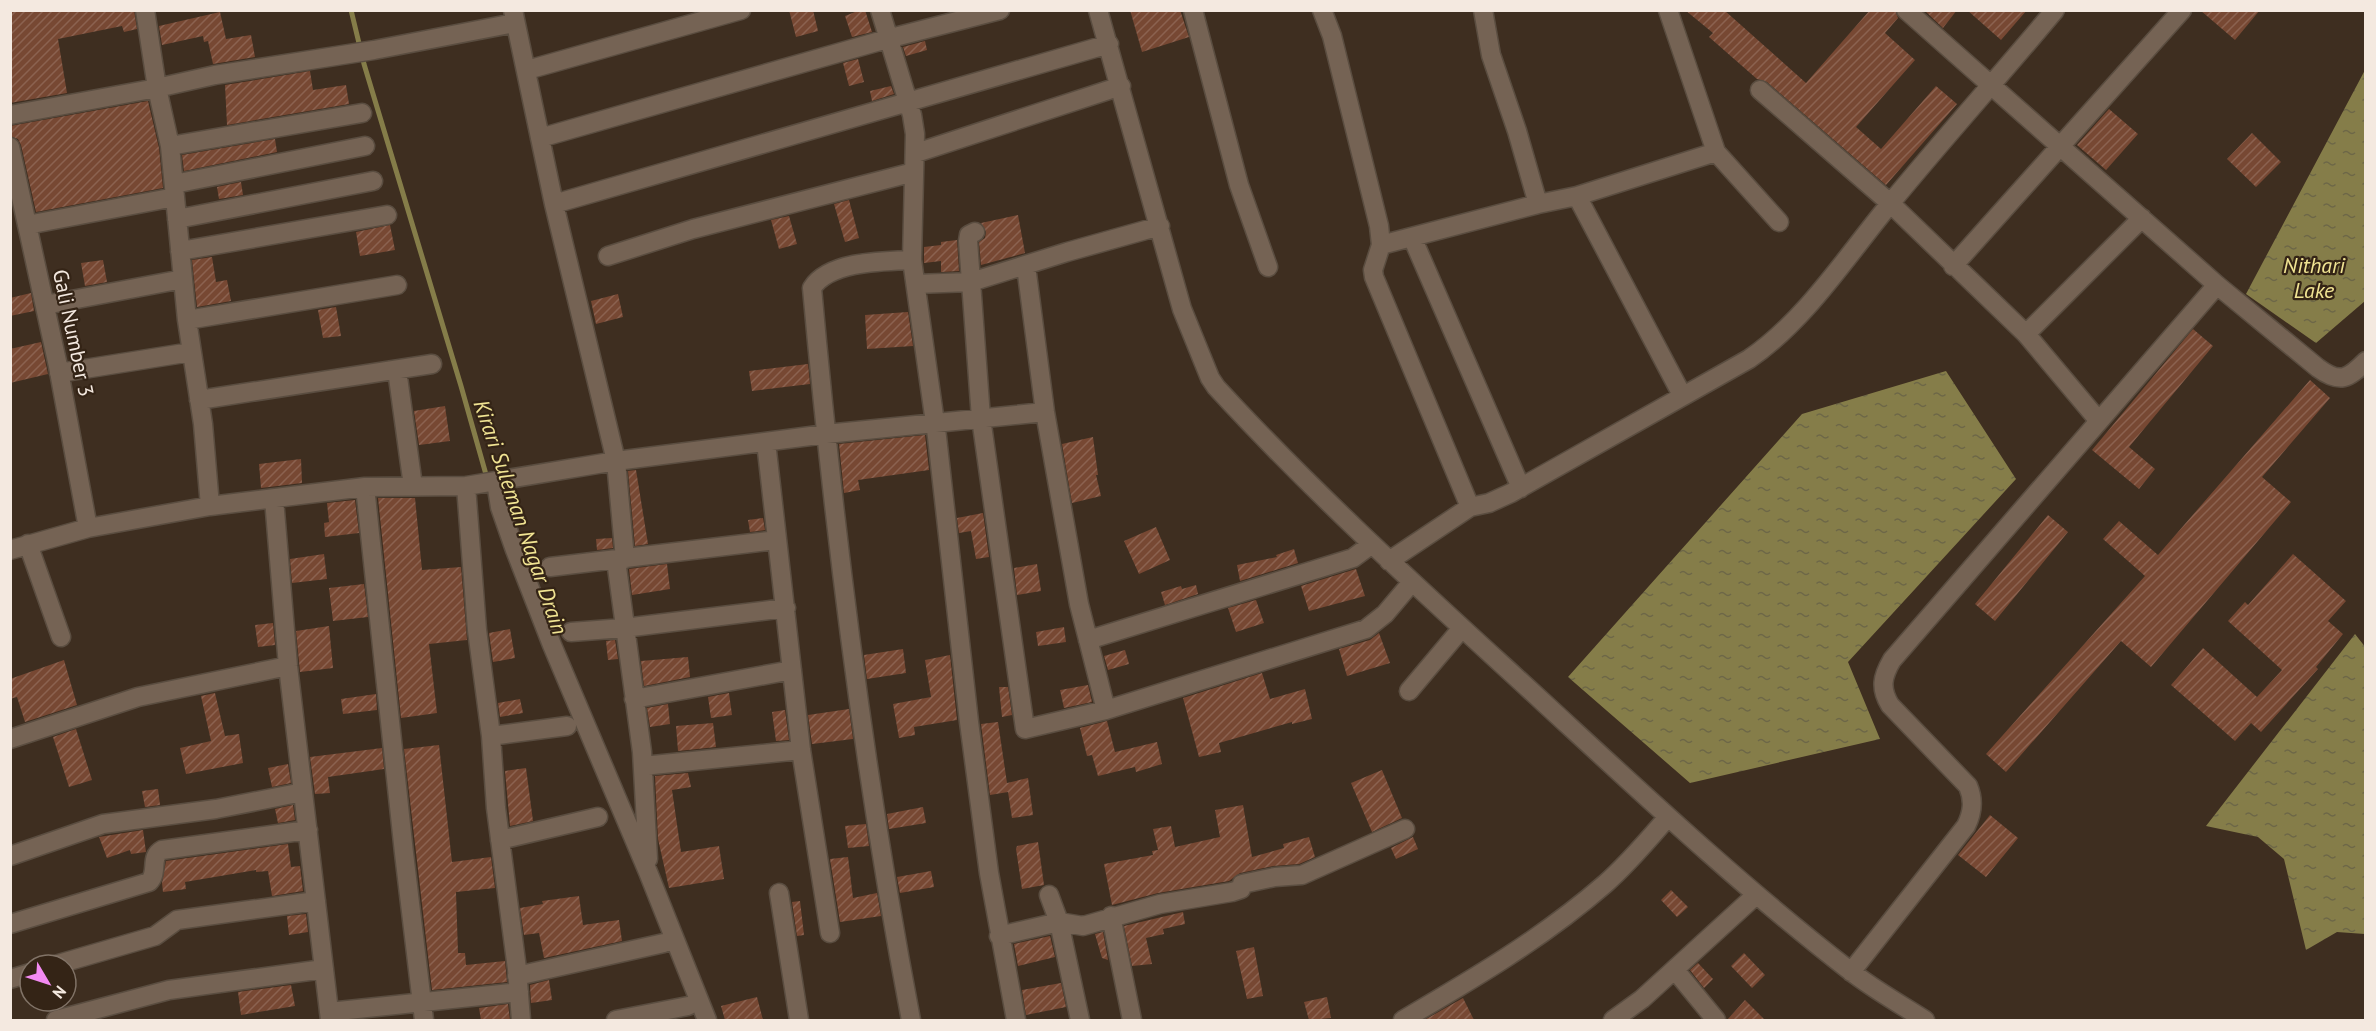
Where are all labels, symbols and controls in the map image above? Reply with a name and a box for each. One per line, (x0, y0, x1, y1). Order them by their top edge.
water label: Nithari Lake (2283, 251, 2346, 304)
street label: Gali Number 3 (47, 267, 100, 399)
water label: Kirari Suleman Nagar Drain (468, 396, 574, 638)
north arrow (18, 953, 78, 1013)
text: N (49, 982, 71, 1003)

